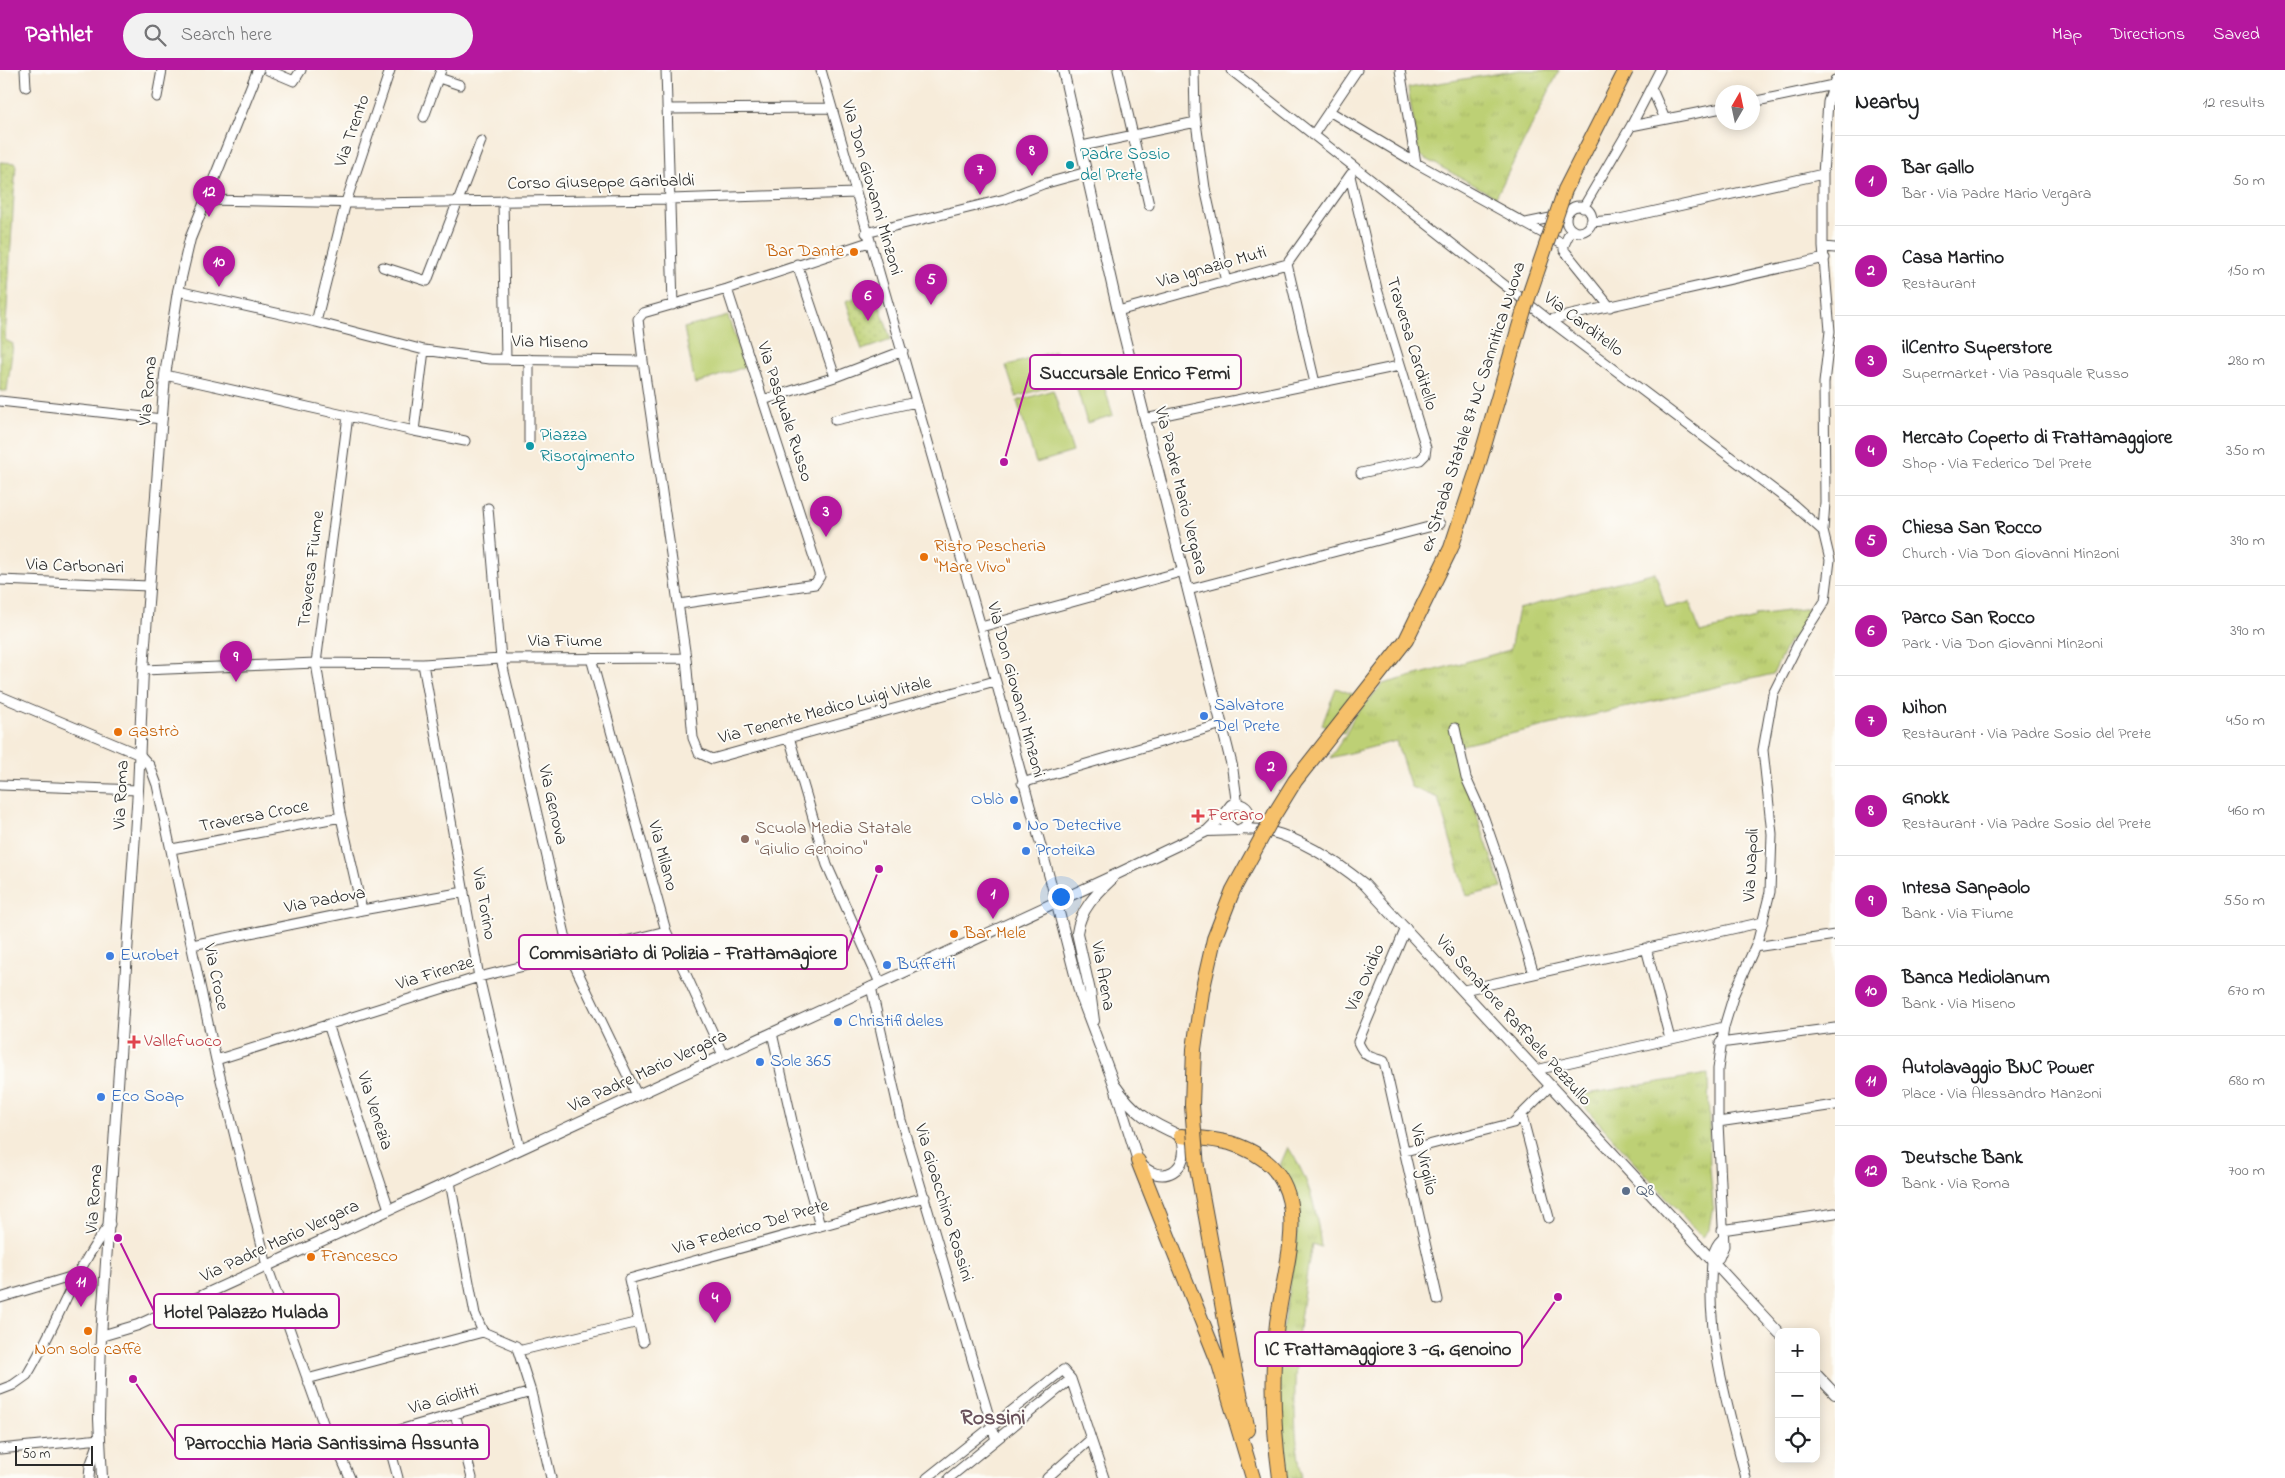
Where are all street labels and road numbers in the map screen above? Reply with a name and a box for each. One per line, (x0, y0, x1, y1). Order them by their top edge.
street label: Via Trento (328, 91, 378, 172)
street label: Via Don Giovanni Minzoni (833, 97, 908, 279)
street label: Corso Giuseppe Garibaldi (507, 168, 695, 198)
street label: Via Ignazio Muti (1153, 240, 1270, 297)
street label: ex Strada Statale 87 NC Sannitica Nuova (1415, 258, 1533, 556)
street label: Traversa Carditello (1378, 274, 1444, 414)
street label: Via Carditello (1536, 285, 1629, 364)
street label: Via Miseno (511, 329, 588, 357)
street label: Via Pasquale Russo (749, 338, 819, 485)
street label: Via Roma (133, 355, 165, 428)
street label: Via Padre Mario Vergara (1145, 403, 1214, 578)
street label: Traversa Fiume (292, 508, 332, 629)
street label: Via Carbonari (24, 552, 125, 582)
street label: Via Don Giovanni Minzoni (979, 598, 1051, 781)
street label: Via Fiume (527, 629, 603, 655)
street label: Via Tenente Medico Luigi Vitale (715, 670, 935, 753)
street label: Via Roma (107, 759, 137, 832)
street label: Via Genova (530, 762, 574, 847)
street label: Traversa Croce (197, 793, 312, 840)
street label: Via Milano (640, 817, 684, 894)
street label: Via Napoli (1737, 828, 1767, 903)
street label: Via Torino (464, 865, 502, 942)
street label: Via Padova (281, 880, 368, 922)
street label: Via Senatore Raffaele Pezzullo (1428, 929, 1597, 1112)
street label: Via Arena (1083, 938, 1121, 1013)
street label: Via Croce (195, 940, 235, 1014)
street label: Via Ovidio (1339, 940, 1392, 1017)
street label: Via Firenze (392, 950, 478, 998)
street label: Via Padre Mario Vergara (563, 1024, 732, 1122)
street label: Via Venezia (349, 1068, 399, 1153)
street label: Via Gioacchino Rossini (906, 1120, 979, 1285)
street label: Via Virgilio (1401, 1121, 1444, 1198)
street label: Via Roma (80, 1163, 110, 1236)
street label: Via Federico Del Prete (669, 1193, 833, 1263)
street label: Via Padre Mario Vergara (195, 1194, 364, 1292)
street label: Via Giolitti (405, 1378, 482, 1423)

